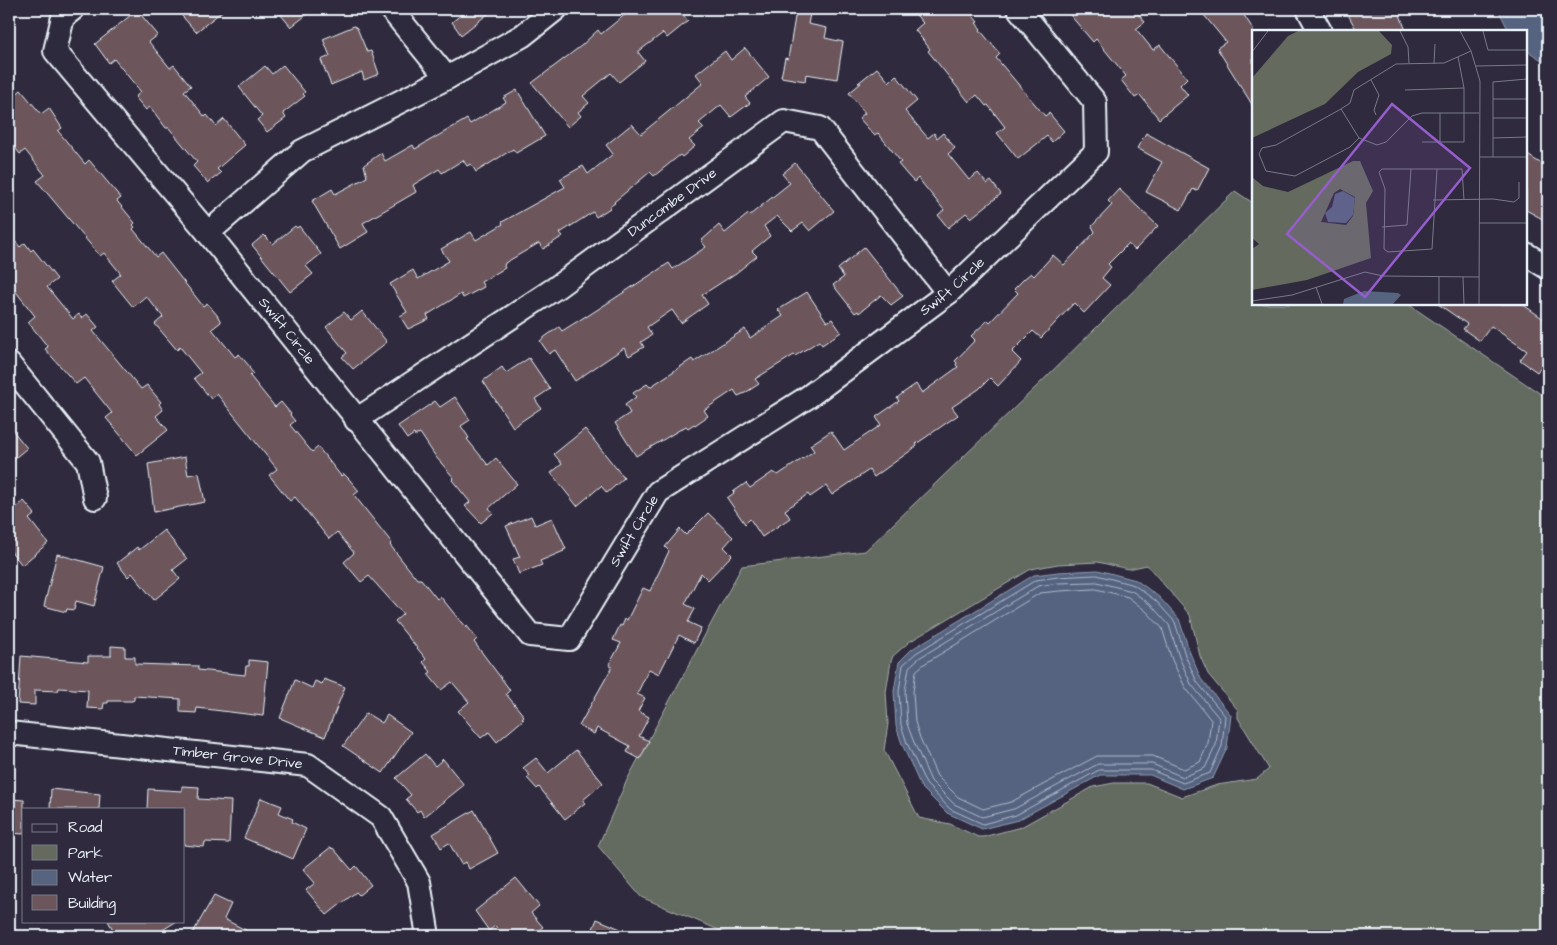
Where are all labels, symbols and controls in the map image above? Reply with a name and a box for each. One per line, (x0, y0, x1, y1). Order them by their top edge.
inset map (1252, 30, 1527, 305)
street label: Duncombe Drive (624, 163, 721, 242)
street label: Swift Circle (916, 253, 990, 321)
street label: Swift Circle (253, 293, 320, 369)
street label: Swift Circle (605, 491, 664, 571)
street label: Timber Grove Drive (172, 741, 304, 774)
legend (22, 808, 185, 922)
text: Road (68, 817, 103, 838)
text: Park (68, 843, 103, 864)
text: Water (68, 867, 112, 888)
text: Building (68, 893, 116, 915)

